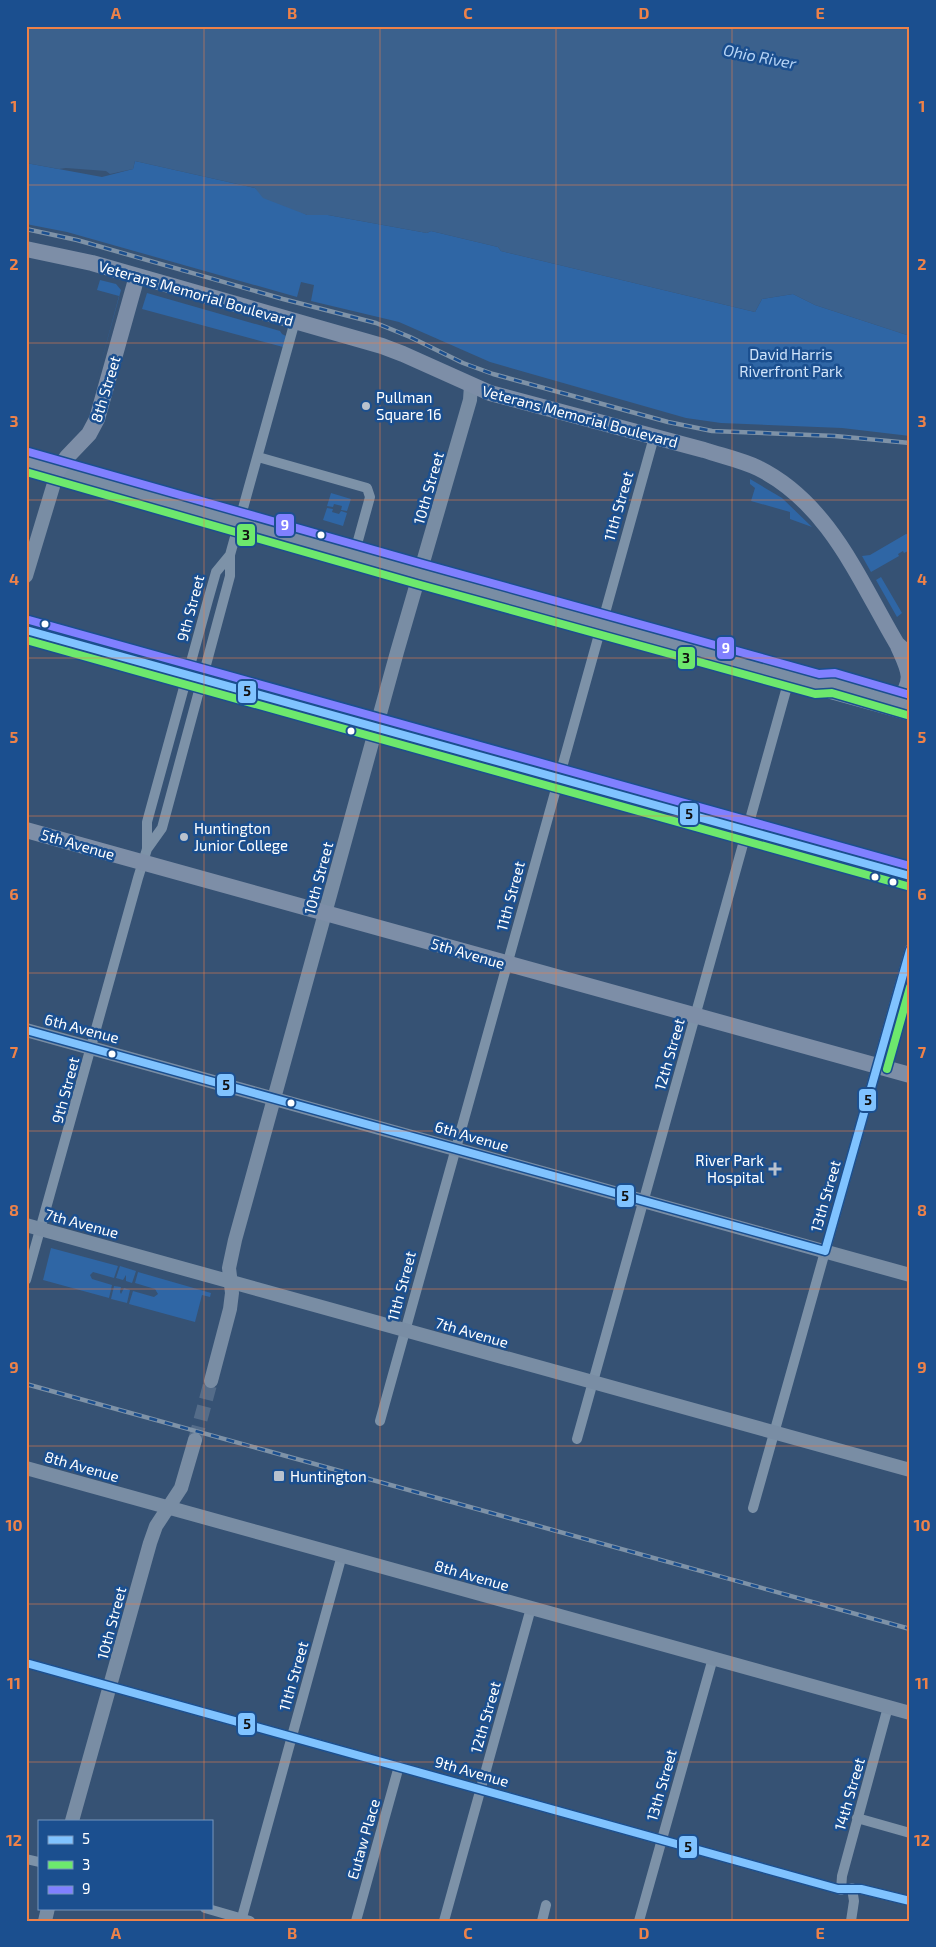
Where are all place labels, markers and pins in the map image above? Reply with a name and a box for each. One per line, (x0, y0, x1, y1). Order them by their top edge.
place label: Pullman Square 16 (376, 388, 442, 423)
marker: Pullman Square 16 (360, 400, 372, 412)
unlabelled marker (316, 530, 326, 540)
unlabelled marker (40, 619, 50, 629)
unlabelled marker (346, 726, 356, 736)
place label: Huntington Junior College (194, 819, 288, 854)
marker: Huntington Junior College (178, 831, 190, 843)
unlabelled marker (870, 872, 880, 882)
unlabelled marker (888, 877, 898, 887)
unlabelled marker (107, 1049, 117, 1059)
unlabelled marker (286, 1098, 296, 1108)
place label: River Park Hospital (695, 1151, 765, 1186)
marker: River Park Hospital (768, 1162, 782, 1176)
place label: Huntington (290, 1467, 367, 1485)
marker: Huntington (272, 1469, 286, 1483)

